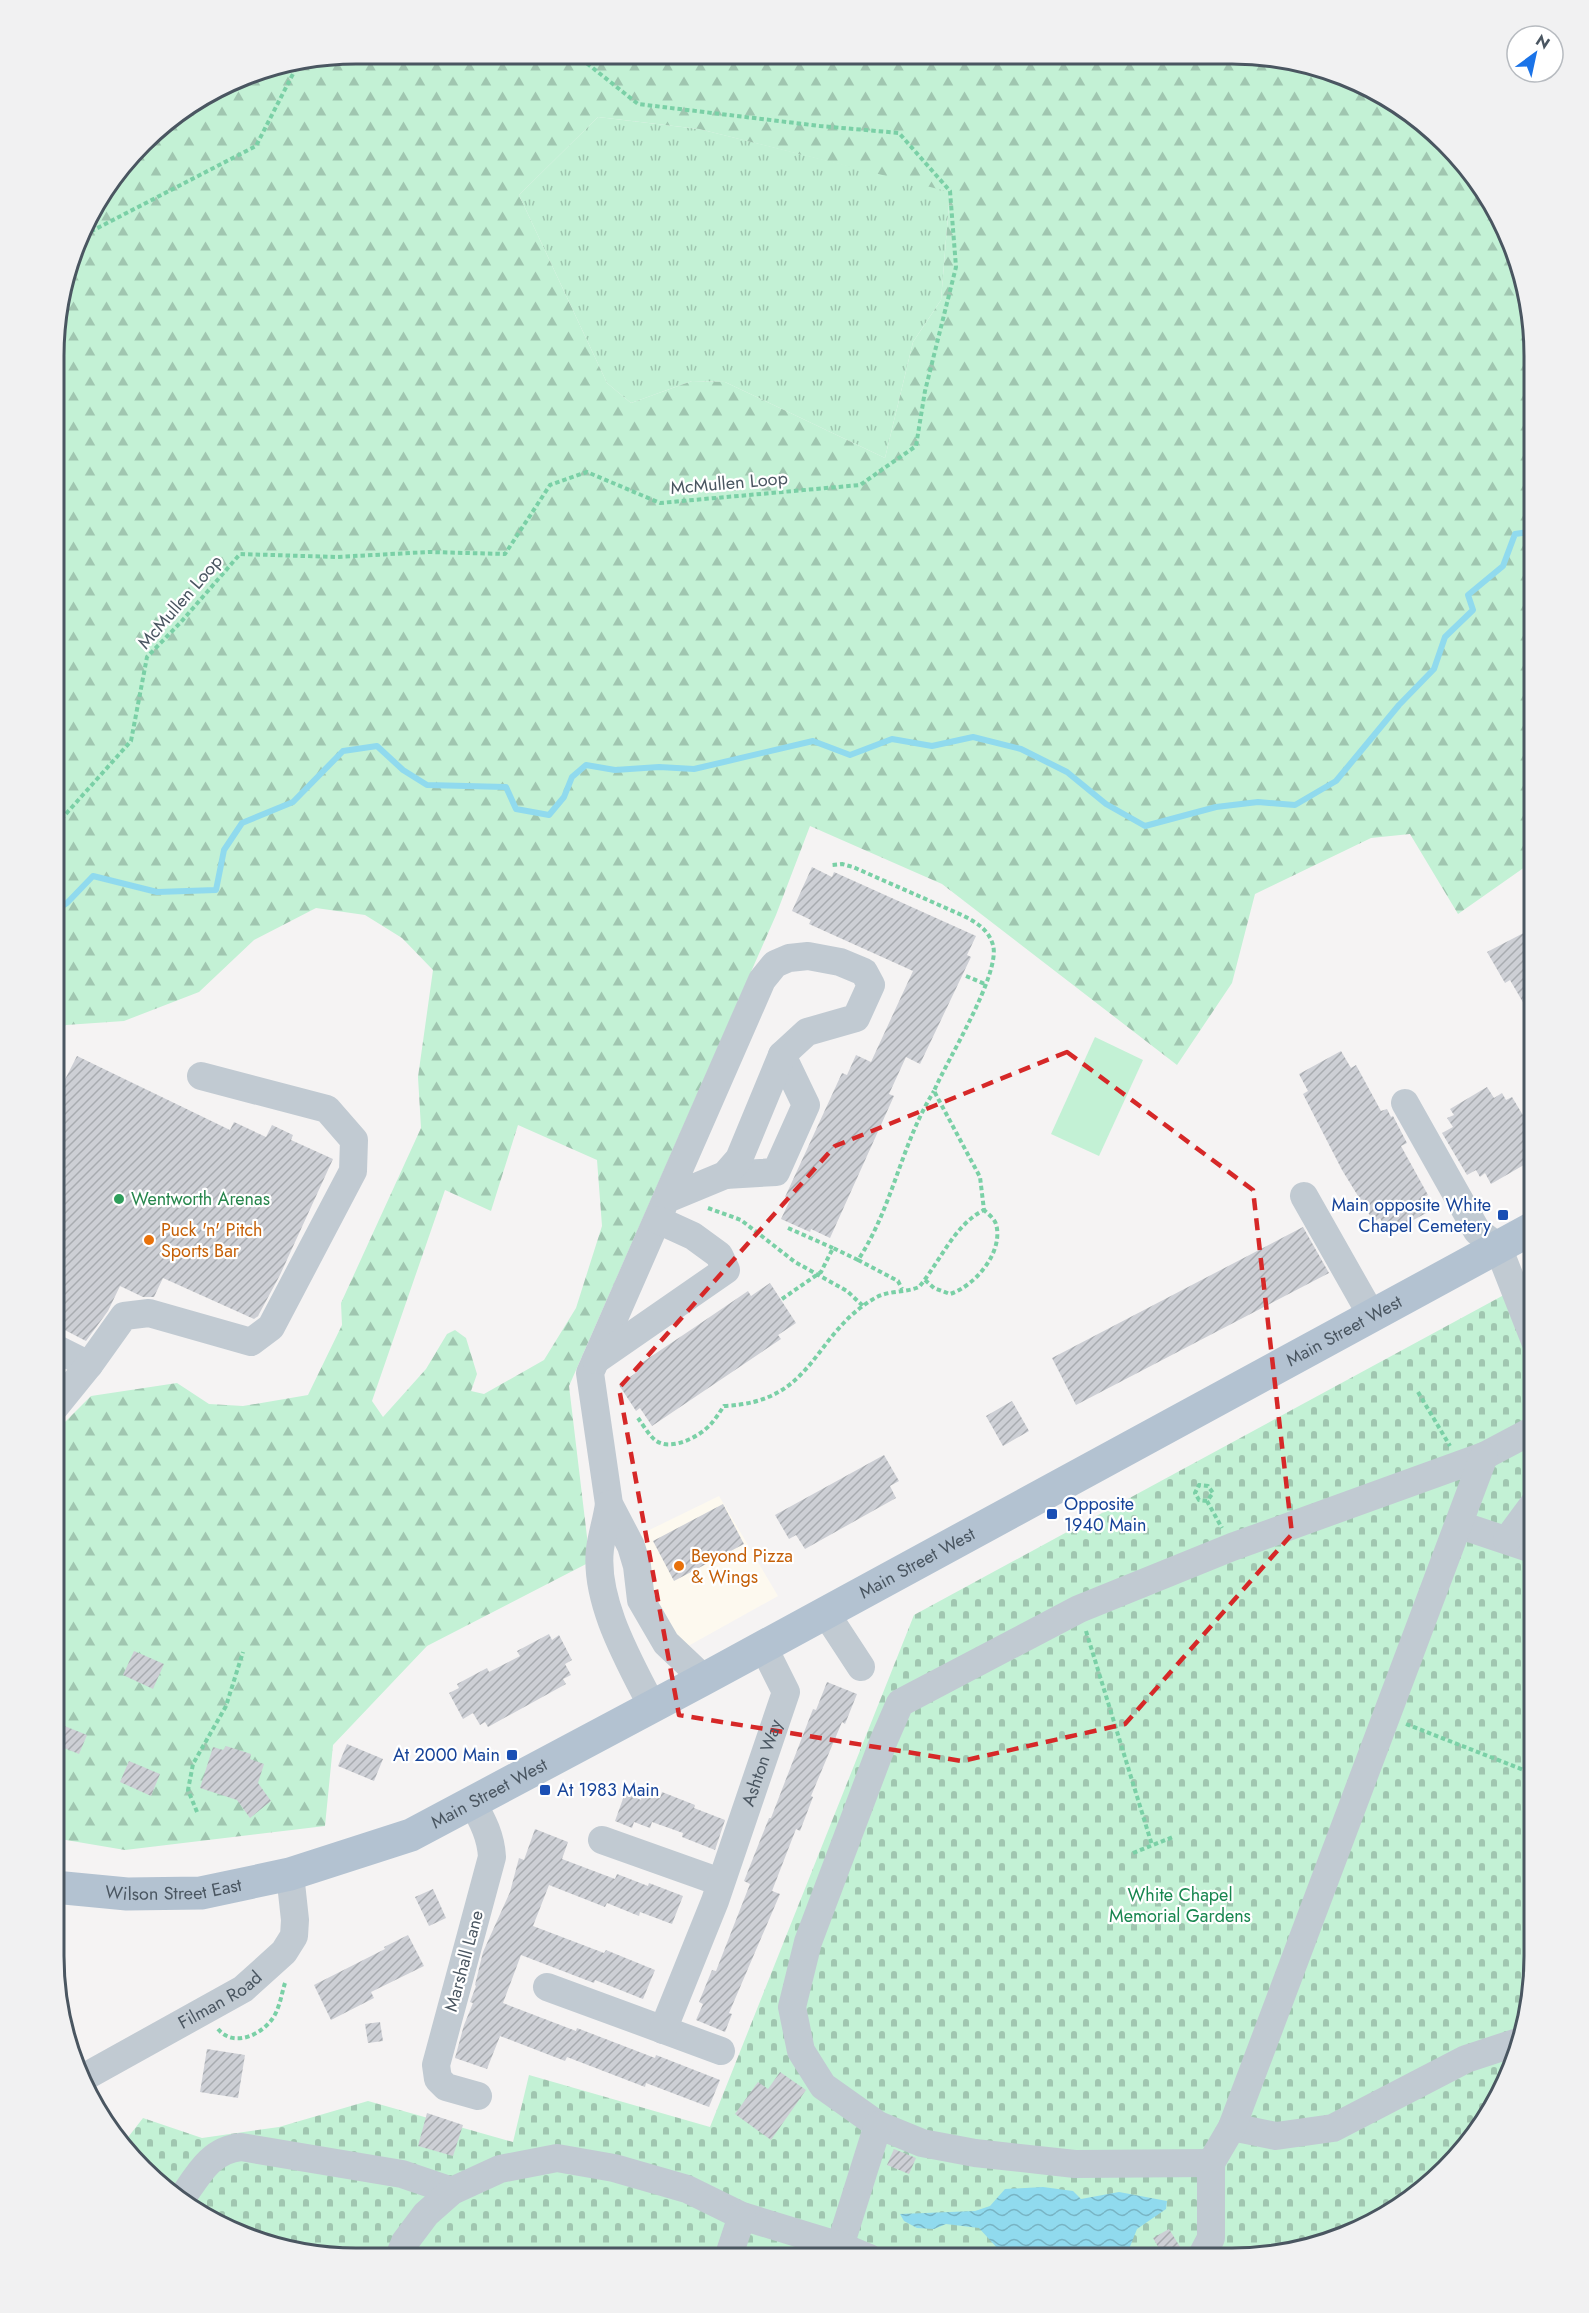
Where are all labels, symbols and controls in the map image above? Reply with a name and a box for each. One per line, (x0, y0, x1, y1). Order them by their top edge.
north arrow (1505, 24, 1565, 84)
text: N (1531, 29, 1554, 55)
street label: McMullen Loop (669, 465, 789, 501)
street label: McMullen Loop (132, 549, 228, 655)
place label: Wentworth Arenas (131, 1186, 270, 1212)
marker: Wentworth Arenas (112, 1192, 126, 1206)
place label: Main opposite White Chapel Cemetery (1332, 1192, 1491, 1239)
marker: Main opposite White Chapel Cemetery (1496, 1208, 1510, 1222)
place label: Puck 'n' Pitch Sports Bar (161, 1217, 262, 1264)
marker: Puck 'n' Pitch Sports Bar (142, 1233, 156, 1247)
street label: Main Street West (1281, 1288, 1407, 1373)
place label: Opposite 1940 Main (1064, 1491, 1147, 1538)
marker: Opposite 1940 Main (1045, 1507, 1059, 1521)
street label: Main Street West (854, 1521, 980, 1605)
place label: Beyond Pizza & Wings (691, 1543, 793, 1590)
marker: Beyond Pizza & Wings (672, 1559, 686, 1573)
street label: Ashton Way (735, 1716, 789, 1810)
place label: At 2000 Main (393, 1742, 500, 1768)
marker: At 2000 Main (505, 1748, 519, 1762)
street label: Main Street West (426, 1751, 553, 1835)
place label: At 1983 Main (557, 1777, 660, 1803)
marker: At 1983 Main (538, 1783, 552, 1797)
street label: Wilson Street East (104, 1872, 245, 1907)
park label: White Chapel Memorial Gardens (1109, 1882, 1251, 1929)
street label: Marshall Lane (438, 1907, 490, 2015)
street label: Filman Road (173, 1965, 268, 2036)

